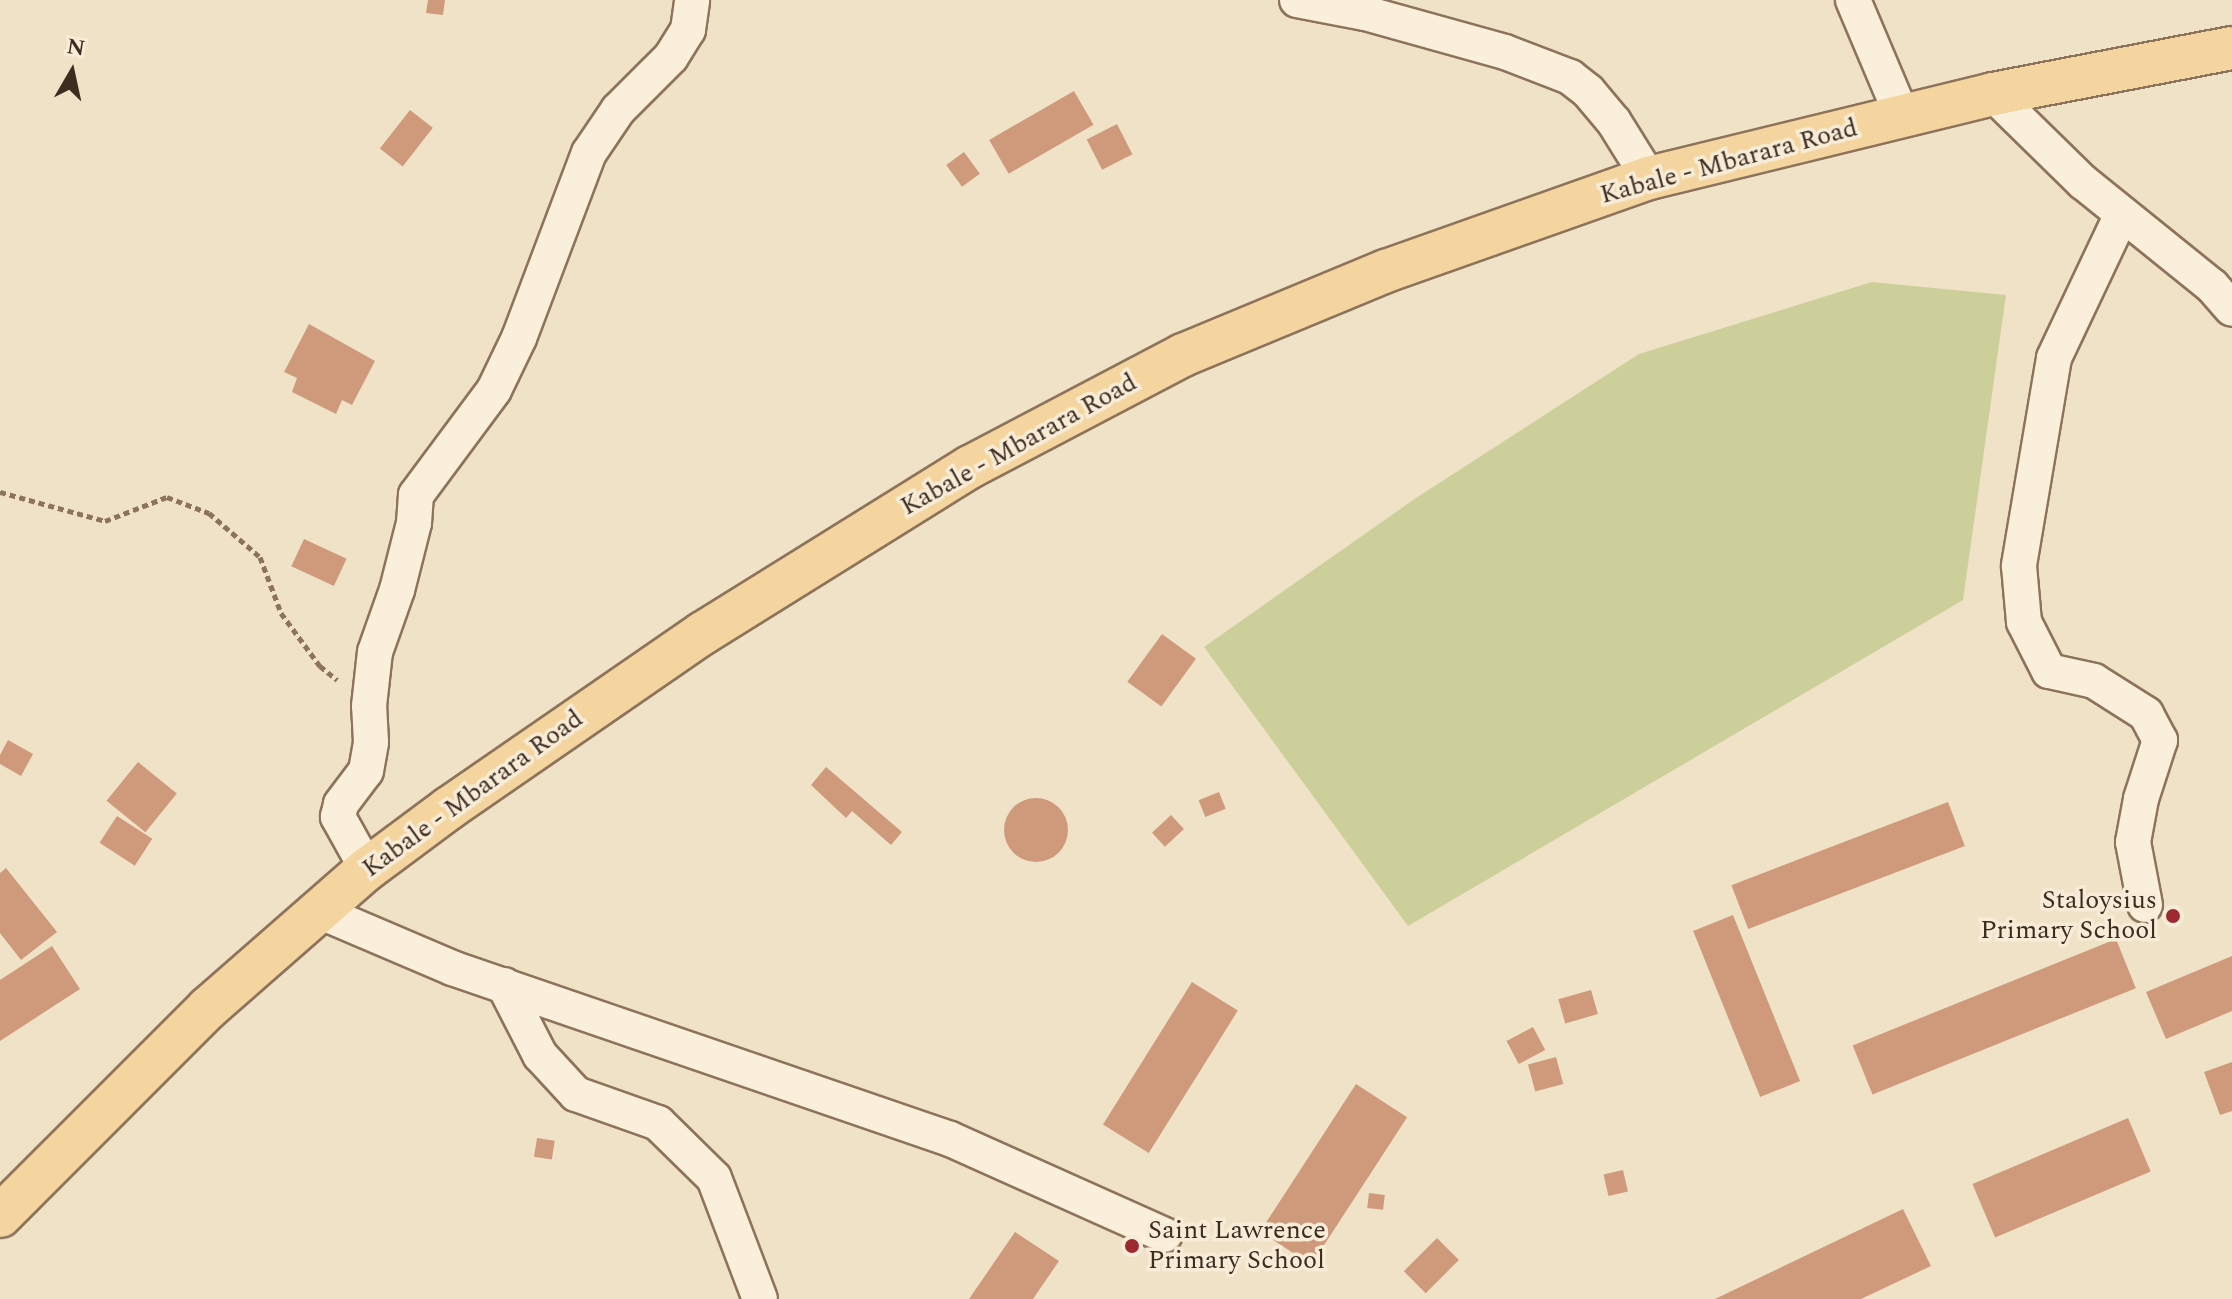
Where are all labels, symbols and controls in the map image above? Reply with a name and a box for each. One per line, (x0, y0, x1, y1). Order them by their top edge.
text: N (64, 30, 87, 66)
north arrow (32, 32, 112, 112)
street label: Kabale - Mbarara Road (1597, 113, 1861, 211)
street label: Kabale - Mbarara Road (896, 367, 1142, 523)
street label: Kabale - Mbarara Road (357, 703, 589, 885)
place label: Staloysius Primary School (1980, 885, 2157, 946)
marker: Staloysius Primary School (2164, 907, 2182, 925)
place label: Saint Lawrence Primary School (1148, 1215, 1326, 1276)
marker: Saint Lawrence Primary School (1123, 1237, 1141, 1255)

